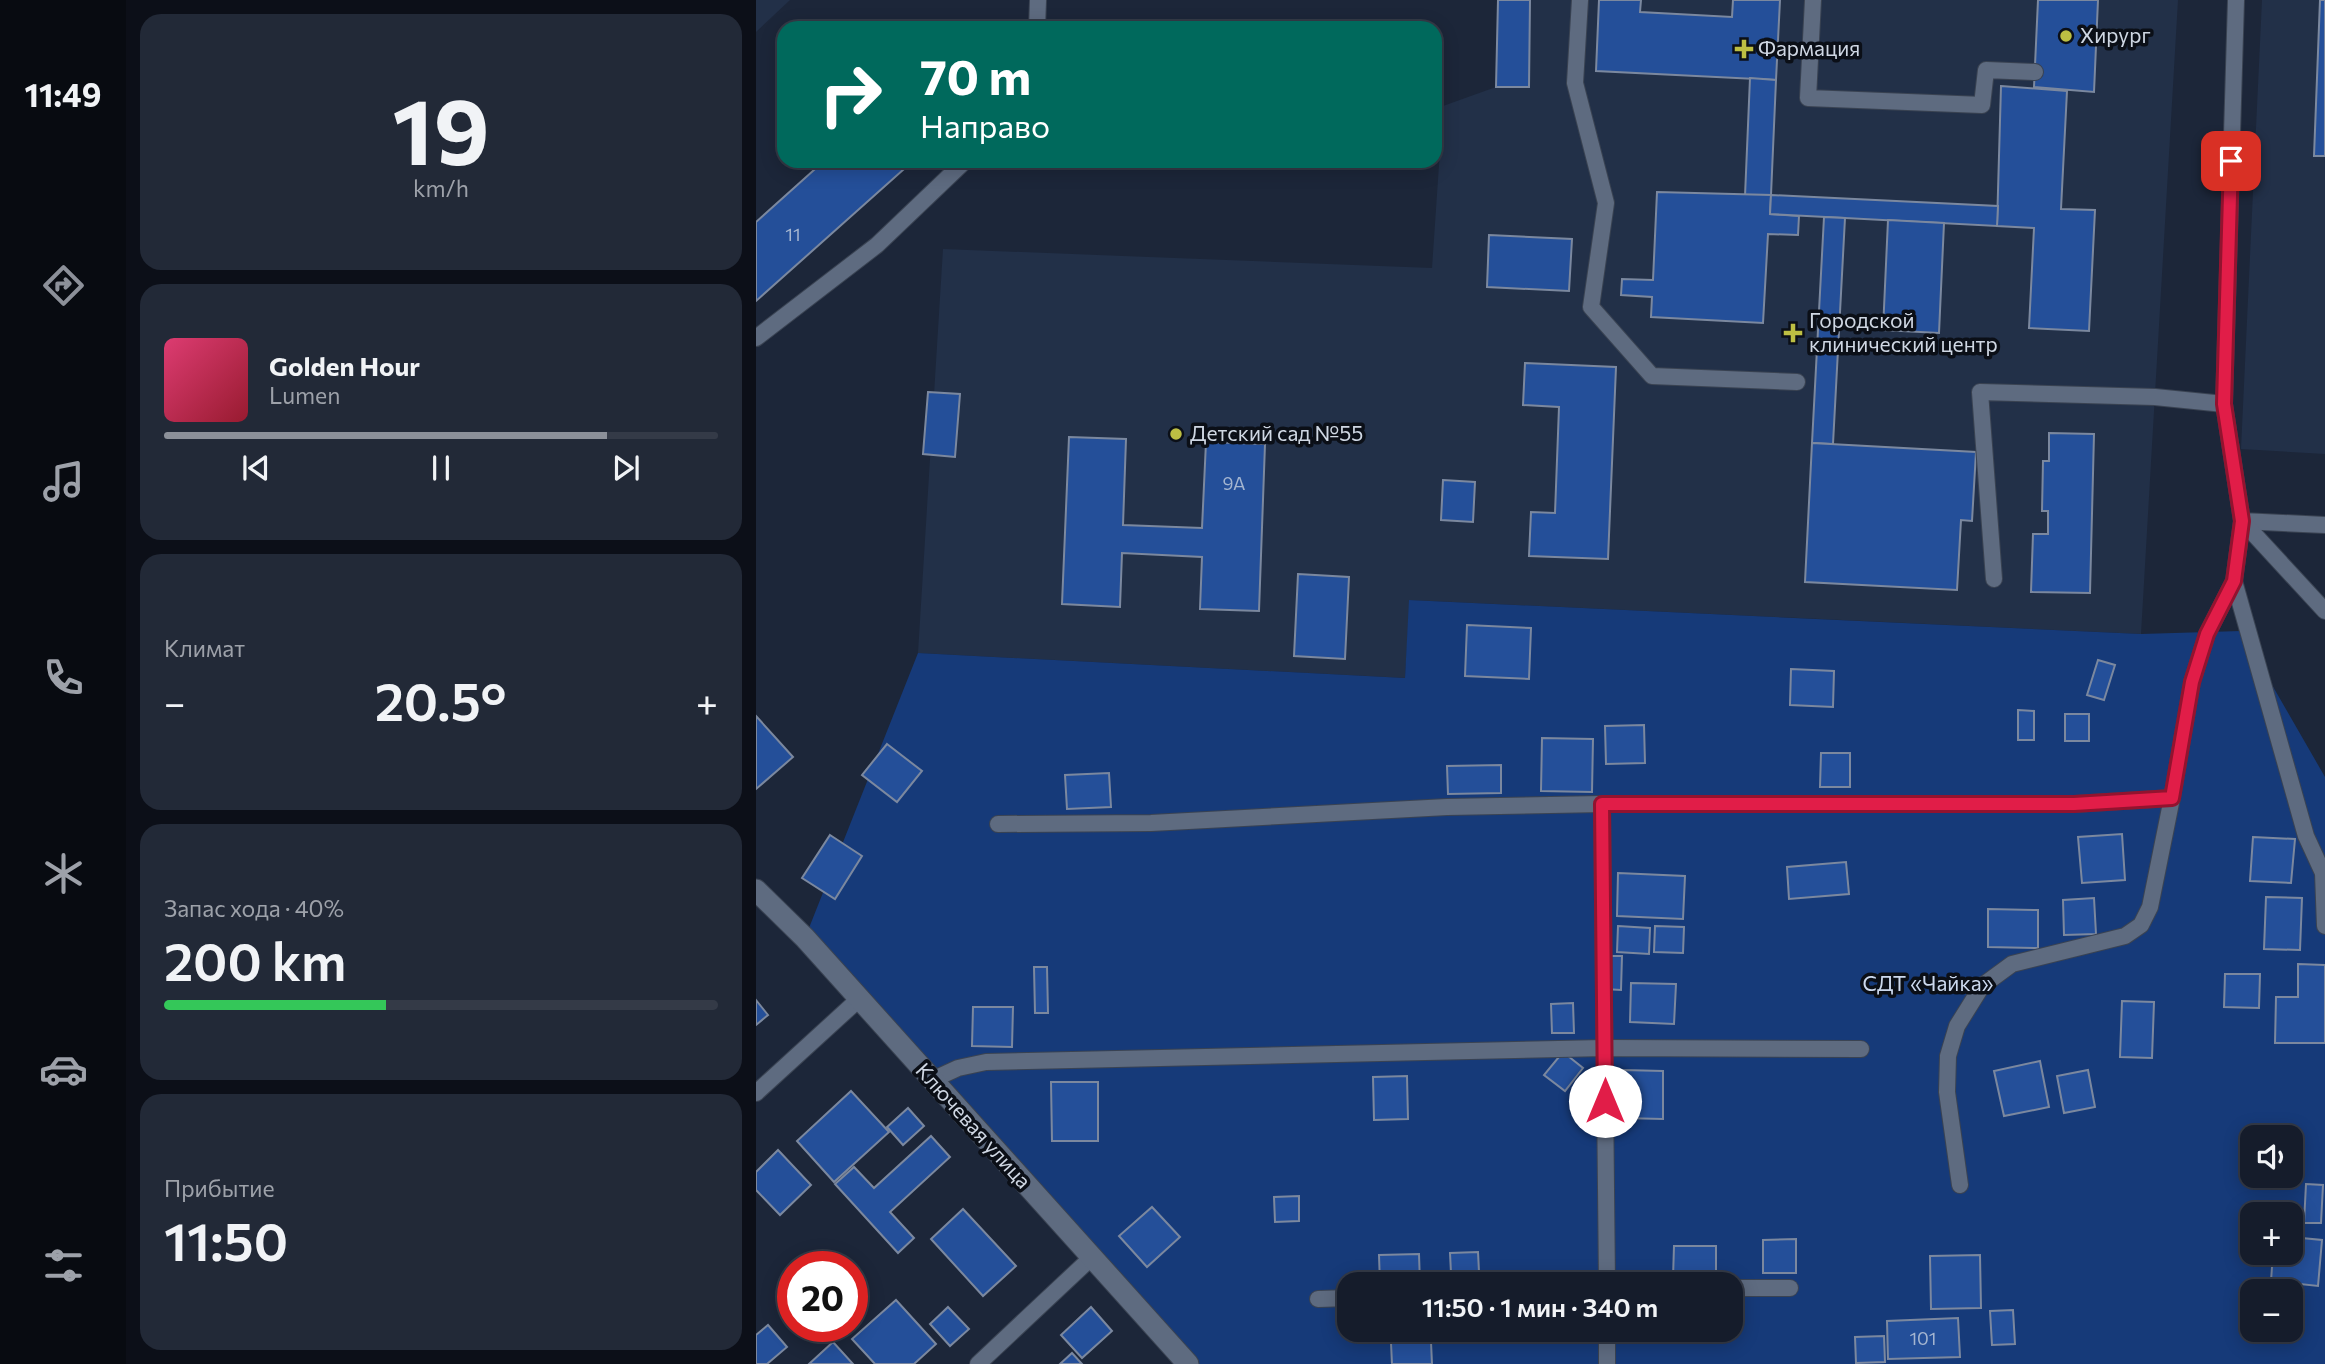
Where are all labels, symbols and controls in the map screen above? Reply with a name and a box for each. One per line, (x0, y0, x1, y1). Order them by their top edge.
place label: Хирург (2080, 22, 2151, 47)
marker: Хирург (2058, 28, 2074, 44)
place label: Фармация (1758, 35, 1860, 60)
marker: Фармация (1736, 41, 1752, 57)
text: 70 m (920, 45, 1031, 105)
icon: right (805, 49, 896, 140)
text: 19 (392, 72, 490, 184)
text: 11:49 (25, 74, 101, 114)
text: Направо (920, 105, 1050, 145)
pin (2201, 131, 2261, 191)
icon: arrive (2212, 142, 2250, 180)
text: km/h (413, 174, 469, 202)
house number: 11 (785, 223, 801, 245)
icon: directions (39, 261, 88, 310)
place label: Городской клинический центр (1809, 307, 1998, 356)
marker: Городской клинический центр (1783, 323, 1803, 343)
text: Golden Hour (269, 350, 420, 381)
text: Lumen (269, 381, 340, 409)
place label: Детский сад №55 (1190, 420, 1363, 445)
marker: Детский сад №55 (1168, 426, 1184, 442)
icon: previous (237, 449, 275, 487)
icon: pause (422, 449, 460, 487)
icon: next (607, 449, 645, 487)
icon: music (39, 457, 88, 506)
house number: 9А (1223, 472, 1245, 494)
text: Климат (164, 634, 245, 662)
icon: phone (39, 653, 88, 702)
text: 20.5° (375, 668, 506, 732)
text: − (164, 678, 186, 725)
text: + (696, 678, 718, 725)
icon: climate (39, 849, 88, 898)
text: Запас хода · 40% (164, 894, 344, 922)
text: 200 km (164, 928, 346, 992)
park label: СДТ «Чайка» (1863, 970, 1994, 995)
icon: car (39, 1045, 88, 1094)
street label: Ключевая улица (911, 1057, 1037, 1193)
position arrow (1568, 1064, 1642, 1138)
map controls (2240, 1125, 2303, 1342)
button: sound (2240, 1125, 2303, 1188)
text: Прибытие (164, 1174, 275, 1202)
button: + (2240, 1202, 2303, 1265)
text: 11:50 (164, 1208, 288, 1272)
icon: filters (39, 1241, 88, 1290)
speed limit sign: 20 (777, 1251, 868, 1342)
button: − (2240, 1279, 2303, 1342)
text: 11:50 · 1 мин · 340 m (1422, 1291, 1658, 1322)
house number: 101 (1909, 1327, 1937, 1349)

